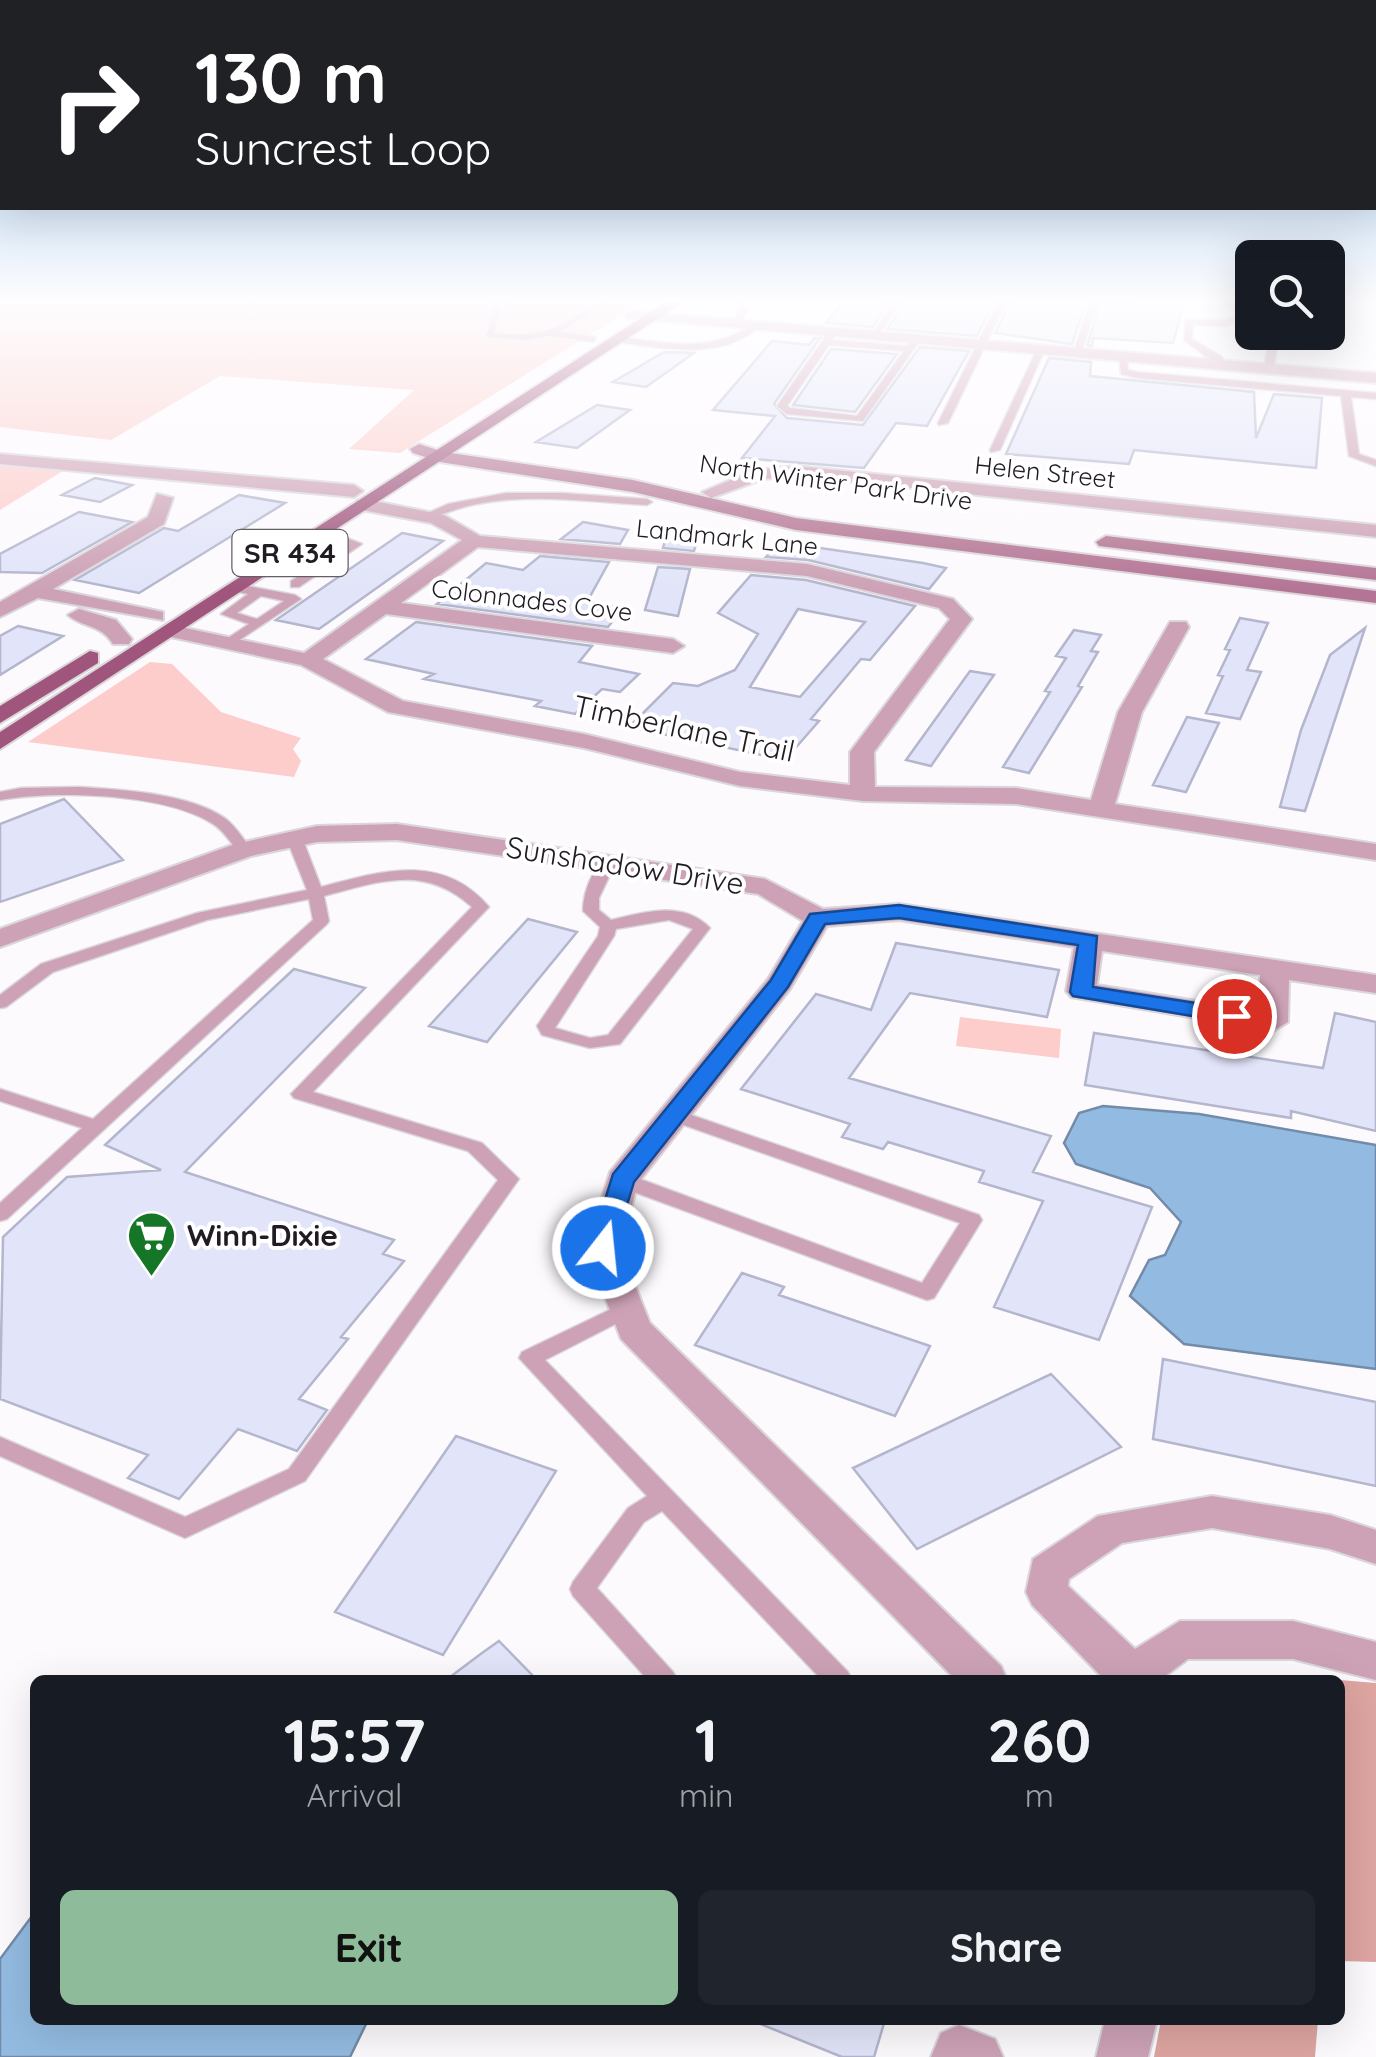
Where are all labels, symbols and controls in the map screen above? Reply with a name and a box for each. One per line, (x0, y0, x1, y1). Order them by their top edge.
text: 130 m (195, 33, 387, 121)
icon: right (30, 40, 160, 170)
text: Suncrest Loop (195, 120, 491, 176)
map controls (1235, 240, 1345, 350)
button: search (1235, 240, 1345, 350)
street label: North Winter Park Drive (698, 447, 975, 516)
street label: Helen Street (973, 449, 1117, 494)
street label: Landmark Lane (635, 512, 820, 561)
road number: SR 434 (232, 530, 348, 576)
street label: Colonnades Cove (430, 572, 634, 627)
street label: Timberlane Trail (570, 686, 798, 770)
street label: Sunshadow Drive (504, 827, 747, 903)
pin (1192, 974, 1277, 1059)
icon: arrive (1207, 989, 1262, 1044)
position arrow (551, 1196, 655, 1300)
supermarket icon: Winn-Dixie (126, 1210, 178, 1278)
place label: Winn-Dixie (187, 1216, 338, 1254)
text: 15:57 (284, 1702, 425, 1777)
text: 1 (695, 1702, 718, 1777)
text: 260 (987, 1702, 1091, 1777)
text: Arrival (307, 1775, 402, 1815)
text: min (679, 1775, 734, 1815)
text: m (1025, 1775, 1054, 1815)
button: Exit (60, 1890, 678, 2005)
button: Share (698, 1890, 1315, 2005)

